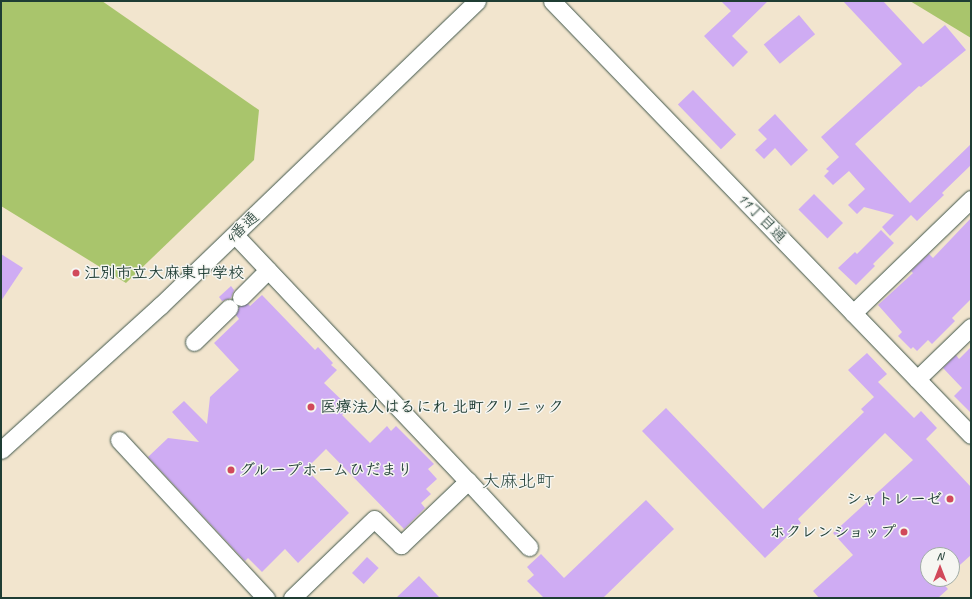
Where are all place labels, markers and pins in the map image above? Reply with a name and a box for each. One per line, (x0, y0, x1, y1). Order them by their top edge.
place label: 江別市立大麻東中学校 (84, 263, 244, 283)
marker: 江別市立大麻東中学校 (71, 268, 81, 278)
place label: 医療法人はるにれ 北町クリニック (320, 397, 564, 417)
marker: 医療法人はるにれ 北町クリニック (305, 401, 317, 413)
place label: グループホームひだまり (239, 460, 416, 480)
marker: グループホームひだまり (226, 465, 236, 475)
place label: シャトレーゼ (845, 489, 942, 509)
marker: シャトレーゼ (945, 494, 955, 504)
place label: ホクレンショップ (768, 522, 896, 542)
marker: ホクレンショップ (899, 527, 909, 537)

